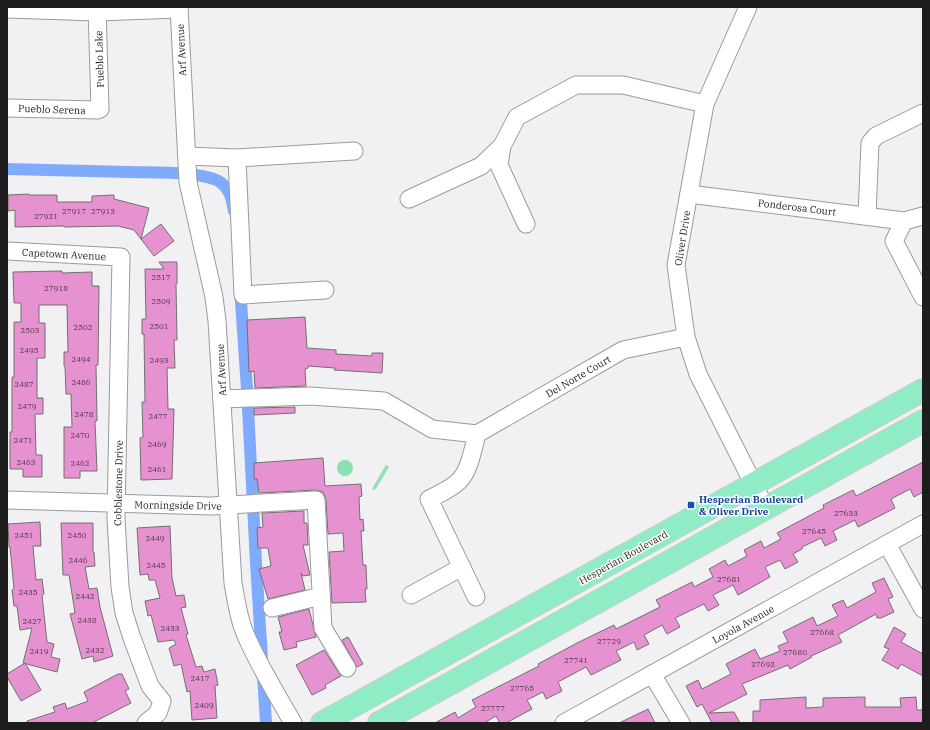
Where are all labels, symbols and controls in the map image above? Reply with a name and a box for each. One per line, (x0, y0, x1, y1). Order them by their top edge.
street label: Arf Avenue (174, 23, 189, 76)
street label: Pueblo Lake (92, 30, 107, 88)
street label: Pueblo Serena (18, 102, 87, 117)
street label: Ponderosa Court (757, 196, 837, 219)
house number: 27917 (62, 206, 86, 216)
house number: 27913 (91, 206, 115, 216)
street label: Oliver Drive (672, 209, 693, 267)
house number: 27921 (34, 211, 58, 221)
street label: Capetown Avenue (22, 246, 106, 263)
house number: 2517 (151, 272, 171, 282)
house number: 27918 (44, 283, 68, 293)
house number: 2509 (151, 296, 171, 306)
house number: 2501 (149, 321, 169, 331)
house number: 2502 (73, 322, 93, 332)
house number: 2503 (20, 325, 40, 335)
street label: Arf Avenue (214, 343, 229, 396)
house number: 2495 (19, 345, 39, 355)
street label: Del Norte Court (543, 352, 614, 400)
house number: 2494 (71, 354, 91, 364)
house number: 2493 (149, 355, 169, 365)
house number: 2486 (71, 377, 91, 387)
house number: 2487 (14, 379, 34, 389)
house number: 2479 (17, 401, 37, 411)
house number: 2478 (74, 409, 94, 419)
house number: 2477 (148, 411, 168, 421)
house number: 2470 (70, 430, 90, 440)
house number: 2471 (13, 435, 33, 445)
house number: 2469 (147, 439, 167, 449)
street label: Cobblestone Drive (111, 440, 126, 526)
house number: 2463 (16, 457, 36, 467)
house number: 2462 (70, 458, 90, 468)
house number: 2461 (147, 464, 167, 474)
place label: Hesperian Boulevard & Oliver Drive (699, 493, 804, 518)
street label: Morningside Drive (134, 498, 222, 513)
marker: Hesperian Boulevard & Oliver Drive (686, 500, 696, 510)
house number: 27633 (834, 508, 858, 518)
house number: 27645 (802, 526, 826, 536)
street label: Hesperian Boulevard (577, 528, 670, 587)
house number: 2451 (14, 530, 34, 540)
house number: 2450 (67, 530, 87, 540)
house number: 2449 (145, 533, 165, 543)
house number: 2446 (68, 555, 88, 565)
house number: 2445 (146, 560, 166, 570)
house number: 27681 (717, 574, 741, 584)
house number: 2435 (18, 587, 38, 597)
house number: 2442 (75, 591, 95, 601)
street label: Loyola Avenue (710, 602, 776, 647)
house number: 2438 (77, 615, 97, 625)
house number: 2427 (22, 616, 42, 626)
house number: 2433 (160, 623, 180, 633)
house number: 27668 (810, 627, 834, 637)
house number: 27729 (597, 636, 621, 646)
house number: 2432 (85, 645, 105, 655)
house number: 2419 (29, 646, 49, 656)
house number: 27680 (783, 647, 807, 657)
house number: 27741 (564, 655, 588, 665)
house number: 27692 (751, 659, 775, 669)
house number: 2417 (190, 673, 210, 683)
house number: 27765 (510, 683, 534, 693)
house number: 2409 (194, 700, 214, 710)
house number: 27777 (481, 703, 505, 713)

